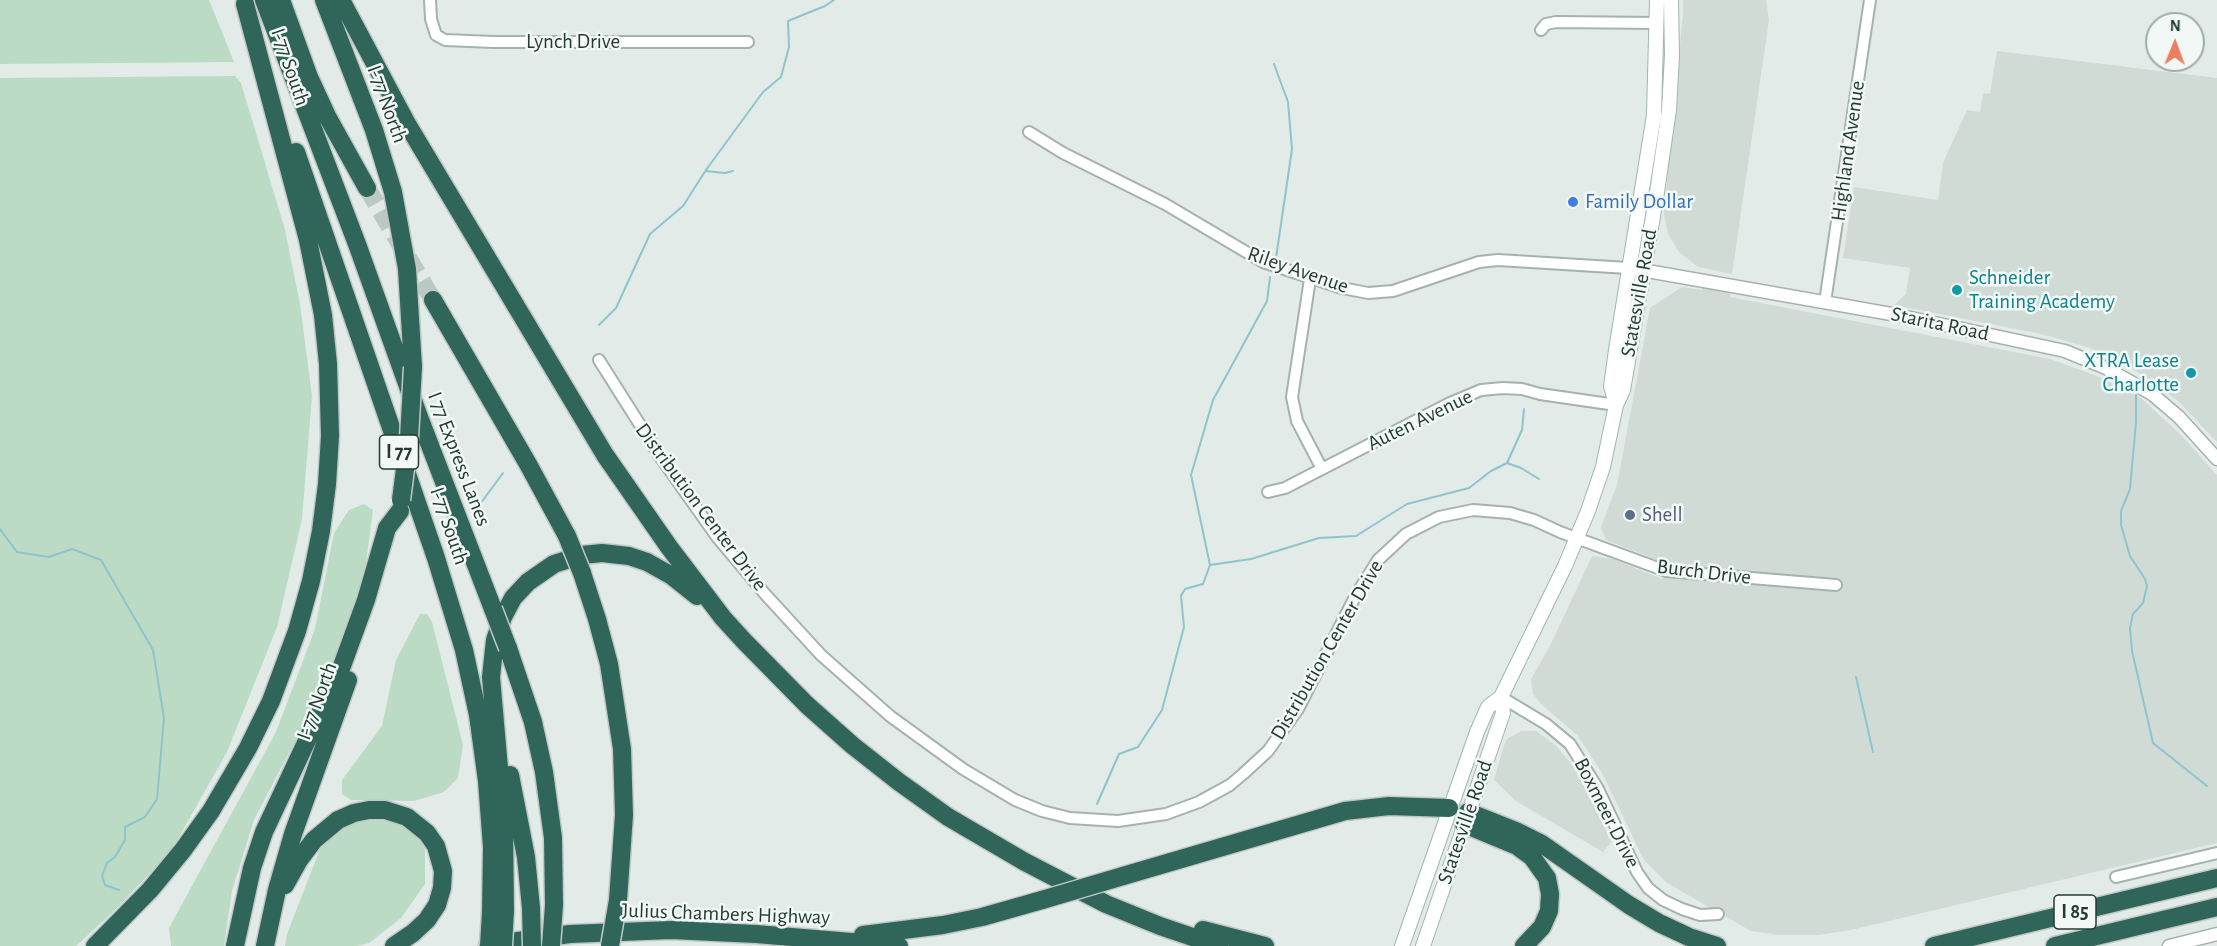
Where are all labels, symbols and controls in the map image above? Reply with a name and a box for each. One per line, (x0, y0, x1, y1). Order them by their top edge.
north arrow (2145, 12, 2205, 72)
text: N (2170, 18, 2181, 34)
street label: I-77 South (265, 25, 315, 109)
street label: Lynch Drive (526, 29, 620, 55)
street label: I-77 North (361, 62, 413, 146)
street label: Highland Avenue (1826, 79, 1870, 223)
place label: Family Dollar (1585, 189, 1693, 215)
marker: Family Dollar (1566, 195, 1580, 209)
street label: Statesville Road (1615, 227, 1663, 359)
street label: Riley Avenue (1244, 241, 1352, 299)
place label: Schneider Training Academy (1969, 265, 2115, 315)
marker: Schneider Training Academy (1950, 283, 1964, 297)
street label: Starita Road (1889, 301, 1991, 347)
place label: XTRA Lease Charlotte (2084, 348, 2179, 398)
marker: XTRA Lease Charlotte (2184, 366, 2198, 380)
street label: Auten Avenue (1363, 384, 1477, 456)
street label: I 77 Express Lanes (422, 388, 496, 530)
street label: Distribution Center Drive (630, 418, 772, 596)
road number: I 77 (380, 435, 418, 469)
street label: I-77 South (424, 484, 474, 568)
place label: Shell (1642, 502, 1683, 528)
marker: Shell (1623, 508, 1637, 522)
street label: Burch Drive (1655, 554, 1753, 590)
street label: Distribution Center Drive (1265, 555, 1389, 745)
street label: I-77 North (291, 659, 343, 743)
street label: Boxmeer Drive (1568, 754, 1646, 872)
street label: Statesville Road (1432, 757, 1498, 887)
road number: I 85 (2054, 895, 2096, 929)
street label: Julius Chambers Highway (621, 898, 831, 930)

